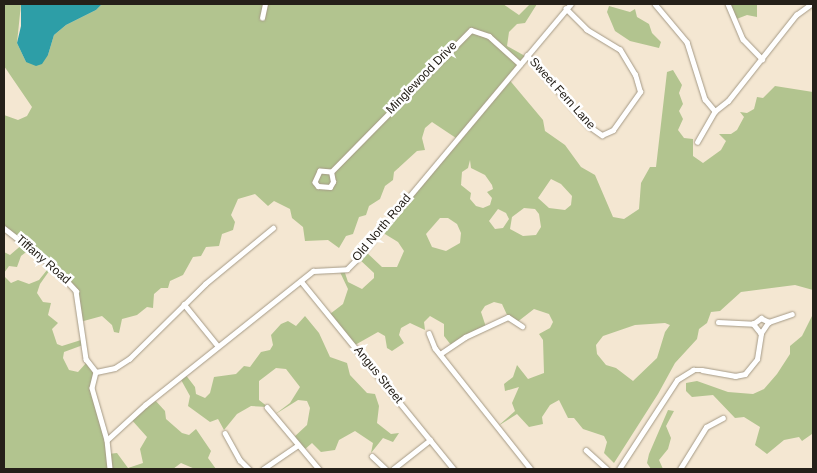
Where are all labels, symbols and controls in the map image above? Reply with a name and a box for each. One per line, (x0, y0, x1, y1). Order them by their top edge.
street label: Minglewood Drive (384, 39, 460, 117)
street label: Sweet Fern Lane (526, 55, 598, 133)
street label: Old North Road (350, 191, 414, 265)
street label: Tiffany Road (13, 232, 73, 288)
street label: Angus Street (351, 344, 405, 406)

